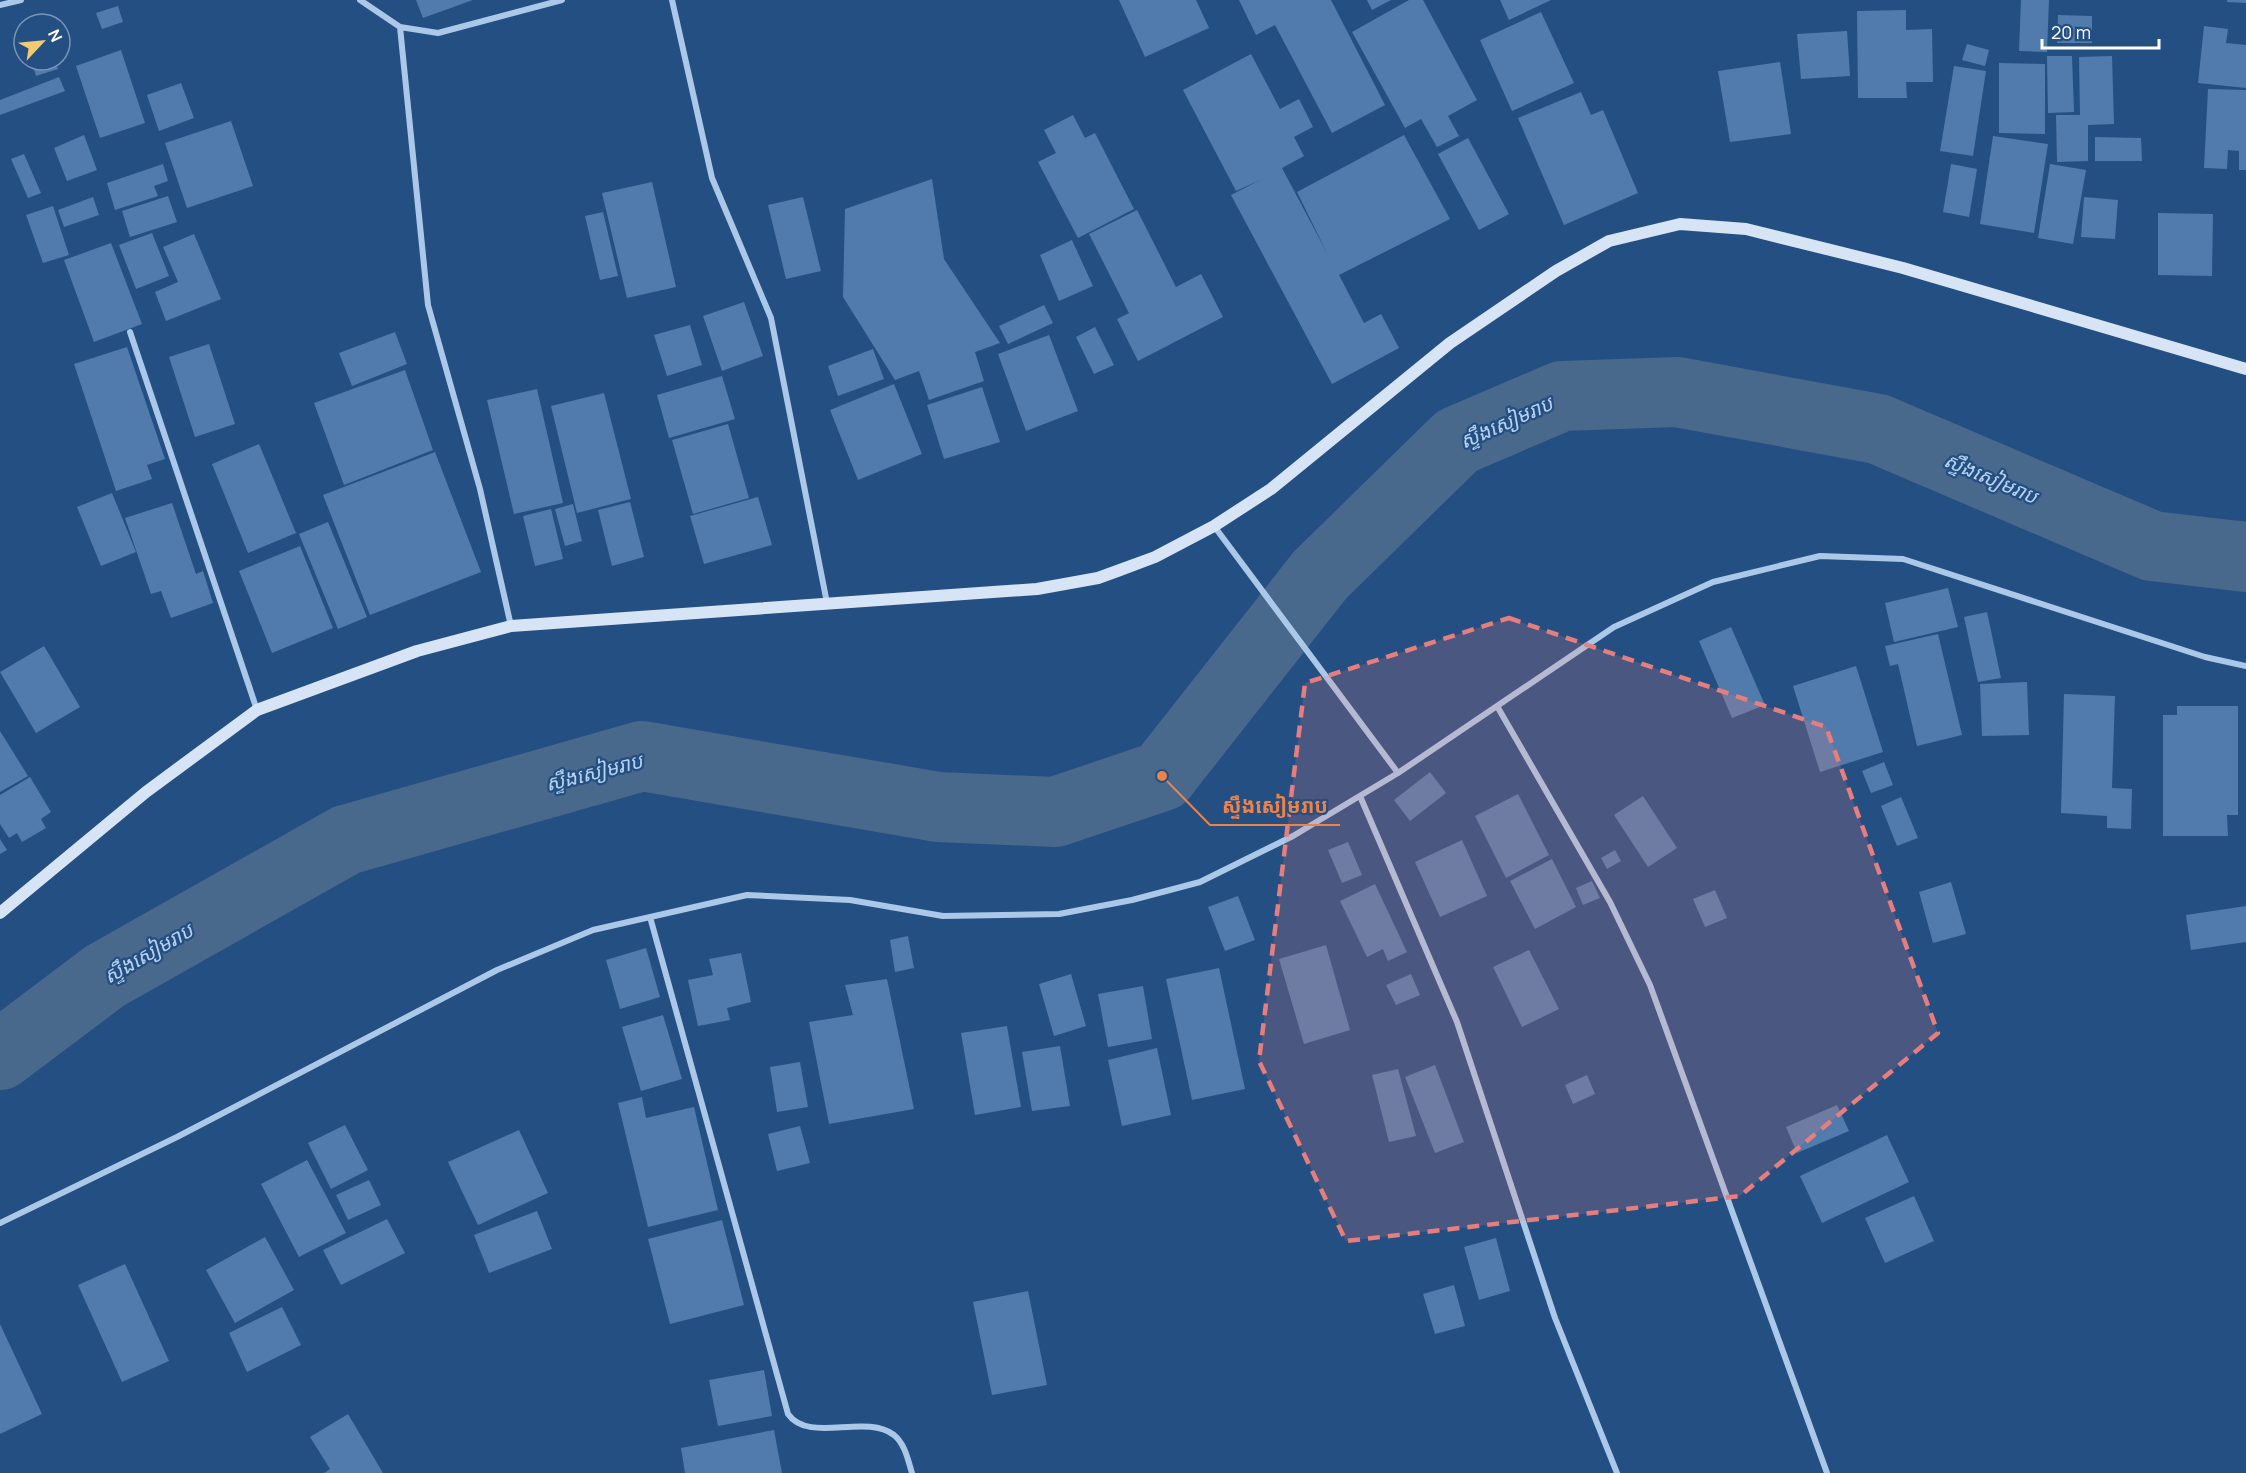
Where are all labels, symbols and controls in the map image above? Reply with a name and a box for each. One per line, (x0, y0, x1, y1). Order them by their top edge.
north arrow (12, 12, 72, 72)
scale bar (2042, 12, 2159, 50)
text: 20 m (2051, 20, 2091, 44)
text: N (43, 25, 68, 45)
water label: ស្ទឹងសៀមរាប (1455, 389, 1559, 454)
water label: ស្ទឹងសៀមរាប (1940, 446, 2044, 511)
water label: ស្ទឹងសៀមរាប (543, 746, 648, 797)
callout: ស្ទឹងសៀមរាប (1210, 787, 1340, 825)
text: ស្ទឹងសៀមរាប (1222, 792, 1328, 819)
water label: ស្ទឹងសៀមរាប (98, 915, 200, 989)

